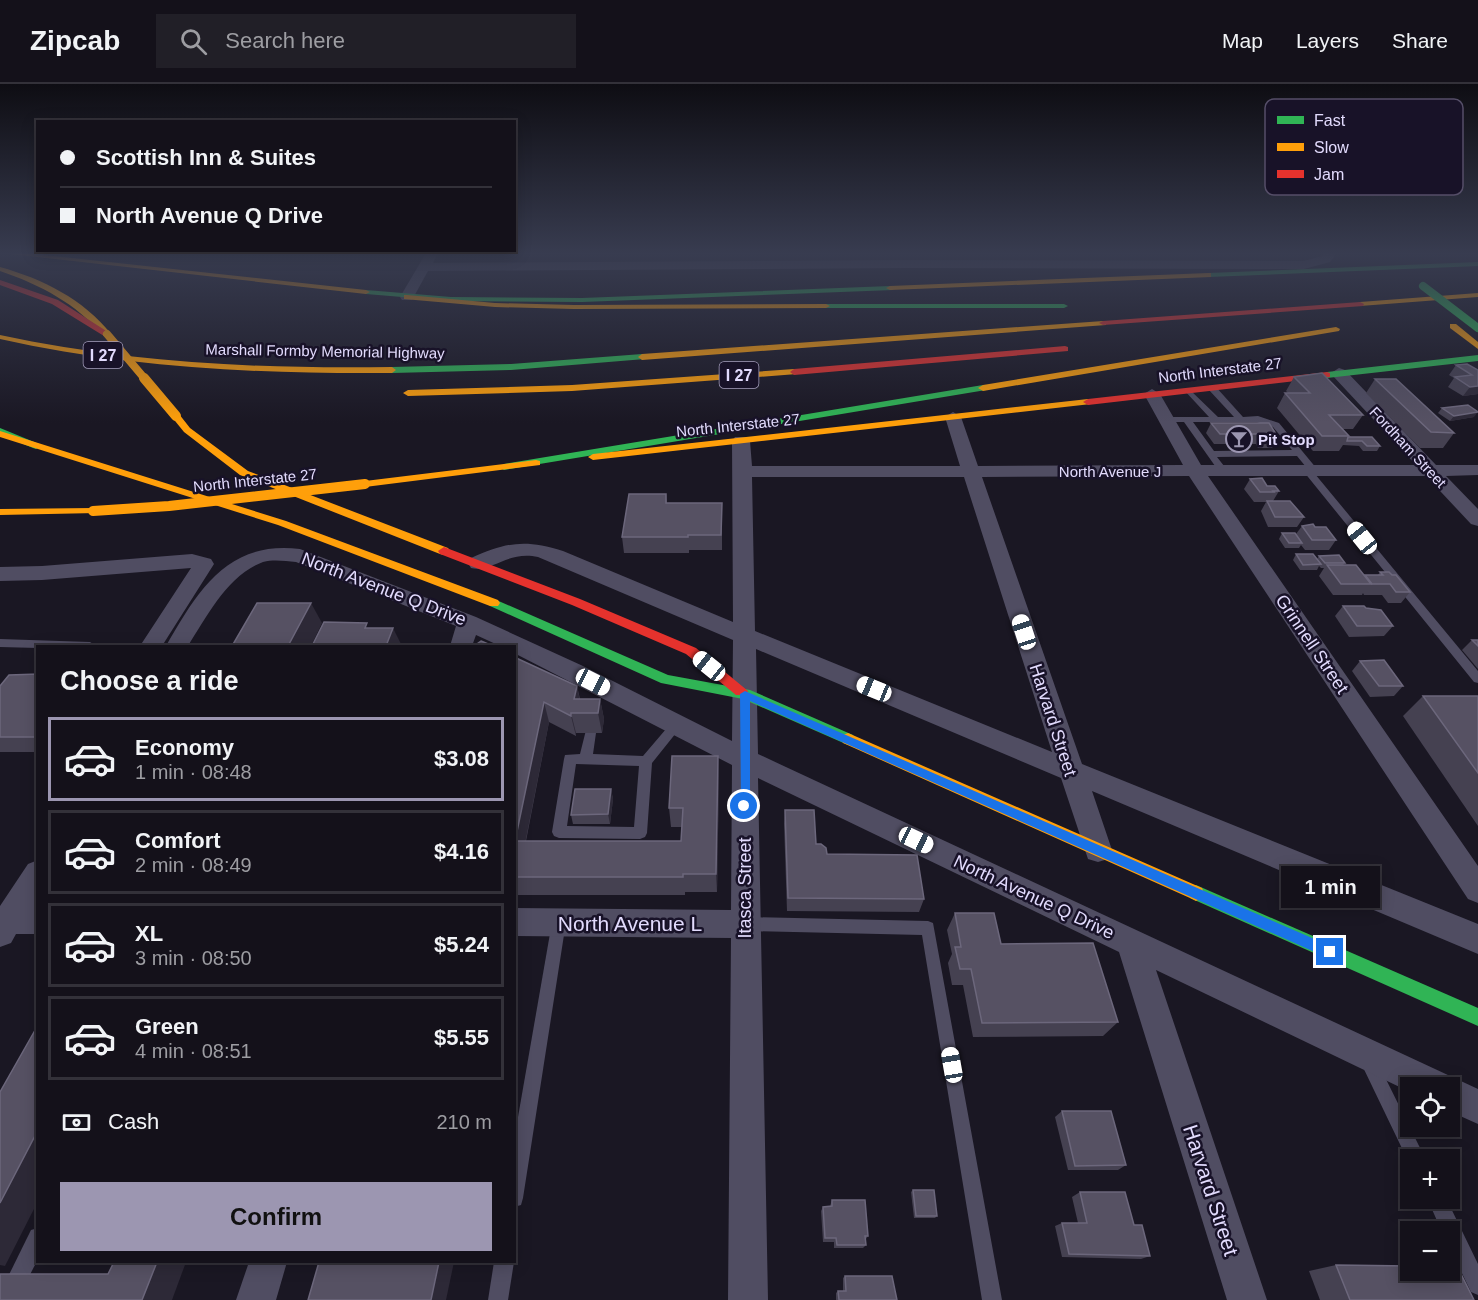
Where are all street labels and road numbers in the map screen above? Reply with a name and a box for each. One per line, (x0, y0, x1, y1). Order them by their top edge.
street label: Marshall Formby Memorial Highway (205, 340, 445, 362)
road number: I 27 (84, 342, 122, 368)
street label: North Interstate 27 (1157, 354, 1283, 386)
road number: I 27 (720, 362, 758, 388)
street label: Fordham Street (1366, 403, 1450, 492)
street label: North Interstate 27 (675, 410, 801, 440)
street label: North Avenue J (1059, 463, 1161, 480)
street label: North Interstate 27 (192, 465, 318, 495)
street label: North Avenue Q Drive (299, 548, 469, 630)
street label: Grinnell Street (1272, 591, 1352, 697)
street label: Harvard Street (1025, 661, 1081, 779)
street label: Itasca Street (735, 837, 755, 939)
street label: North Avenue Q Drive (951, 851, 1117, 943)
street label: North Avenue L (558, 912, 702, 935)
street label: Harvard Street (1179, 1122, 1243, 1259)

